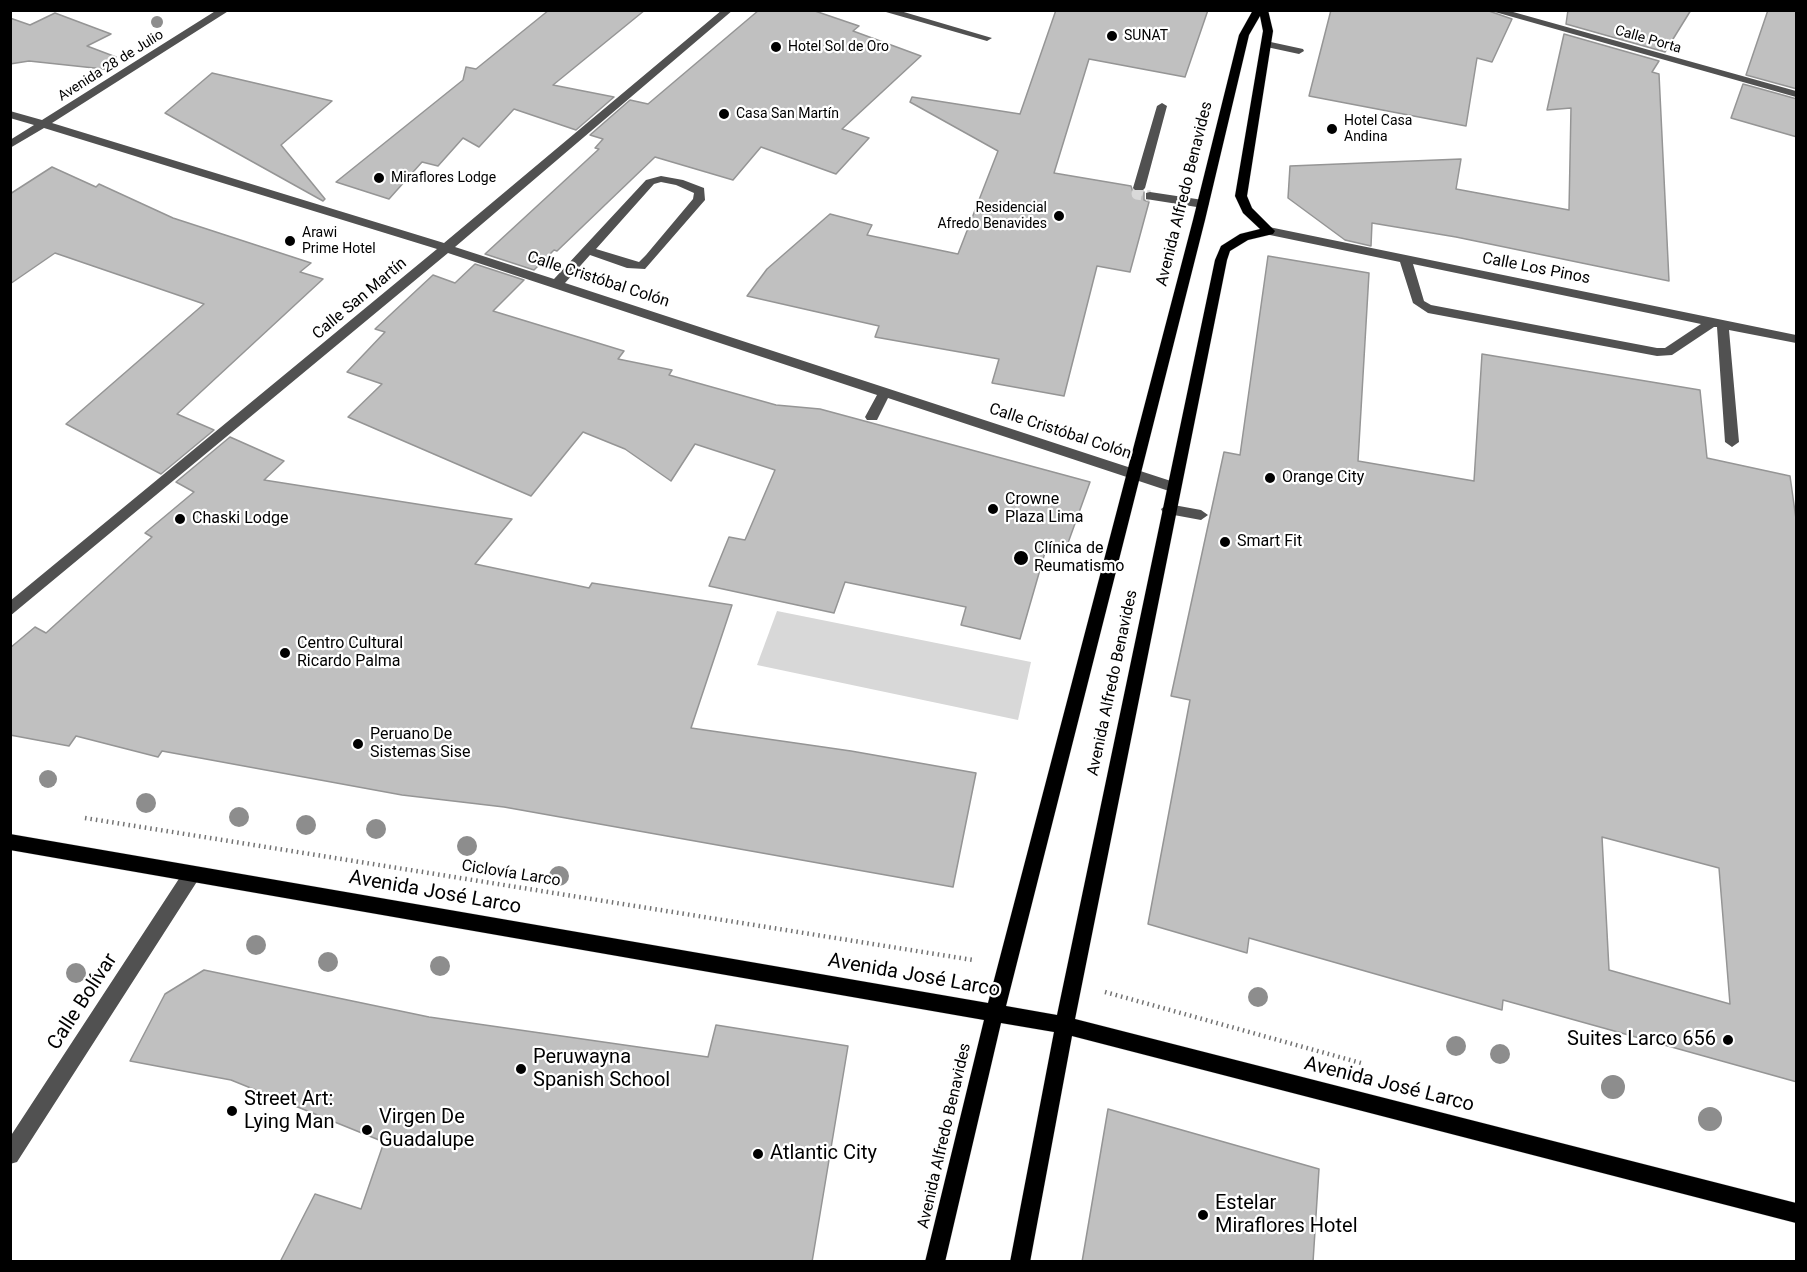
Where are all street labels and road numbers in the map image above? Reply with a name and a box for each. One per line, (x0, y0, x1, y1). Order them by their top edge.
street label: Calle Porta (1613, 22, 1683, 58)
street label: Avenida 28 de Julio (55, 27, 167, 105)
street label: Avenida Alfredo Benavides (1153, 100, 1217, 288)
street label: Calle Cristóbal Colón (524, 248, 672, 312)
street label: Calle Los Pinos (1480, 249, 1592, 289)
street label: Calle San Martín (309, 254, 411, 344)
street label: Calle Cristóbal Colón (986, 400, 1134, 464)
street label: Avenida Alfredo Benavides (1084, 588, 1142, 778)
street label: Ciclovía Larco (460, 857, 562, 891)
street label: Avenida José Larco (347, 866, 523, 920)
street label: Calle Bolívar (43, 949, 123, 1055)
street label: Avenida José Larco (826, 949, 1002, 1003)
street label: Avenida Alfredo Benavides (914, 1041, 976, 1231)
street label: Avenida José Larco (1302, 1052, 1476, 1118)

